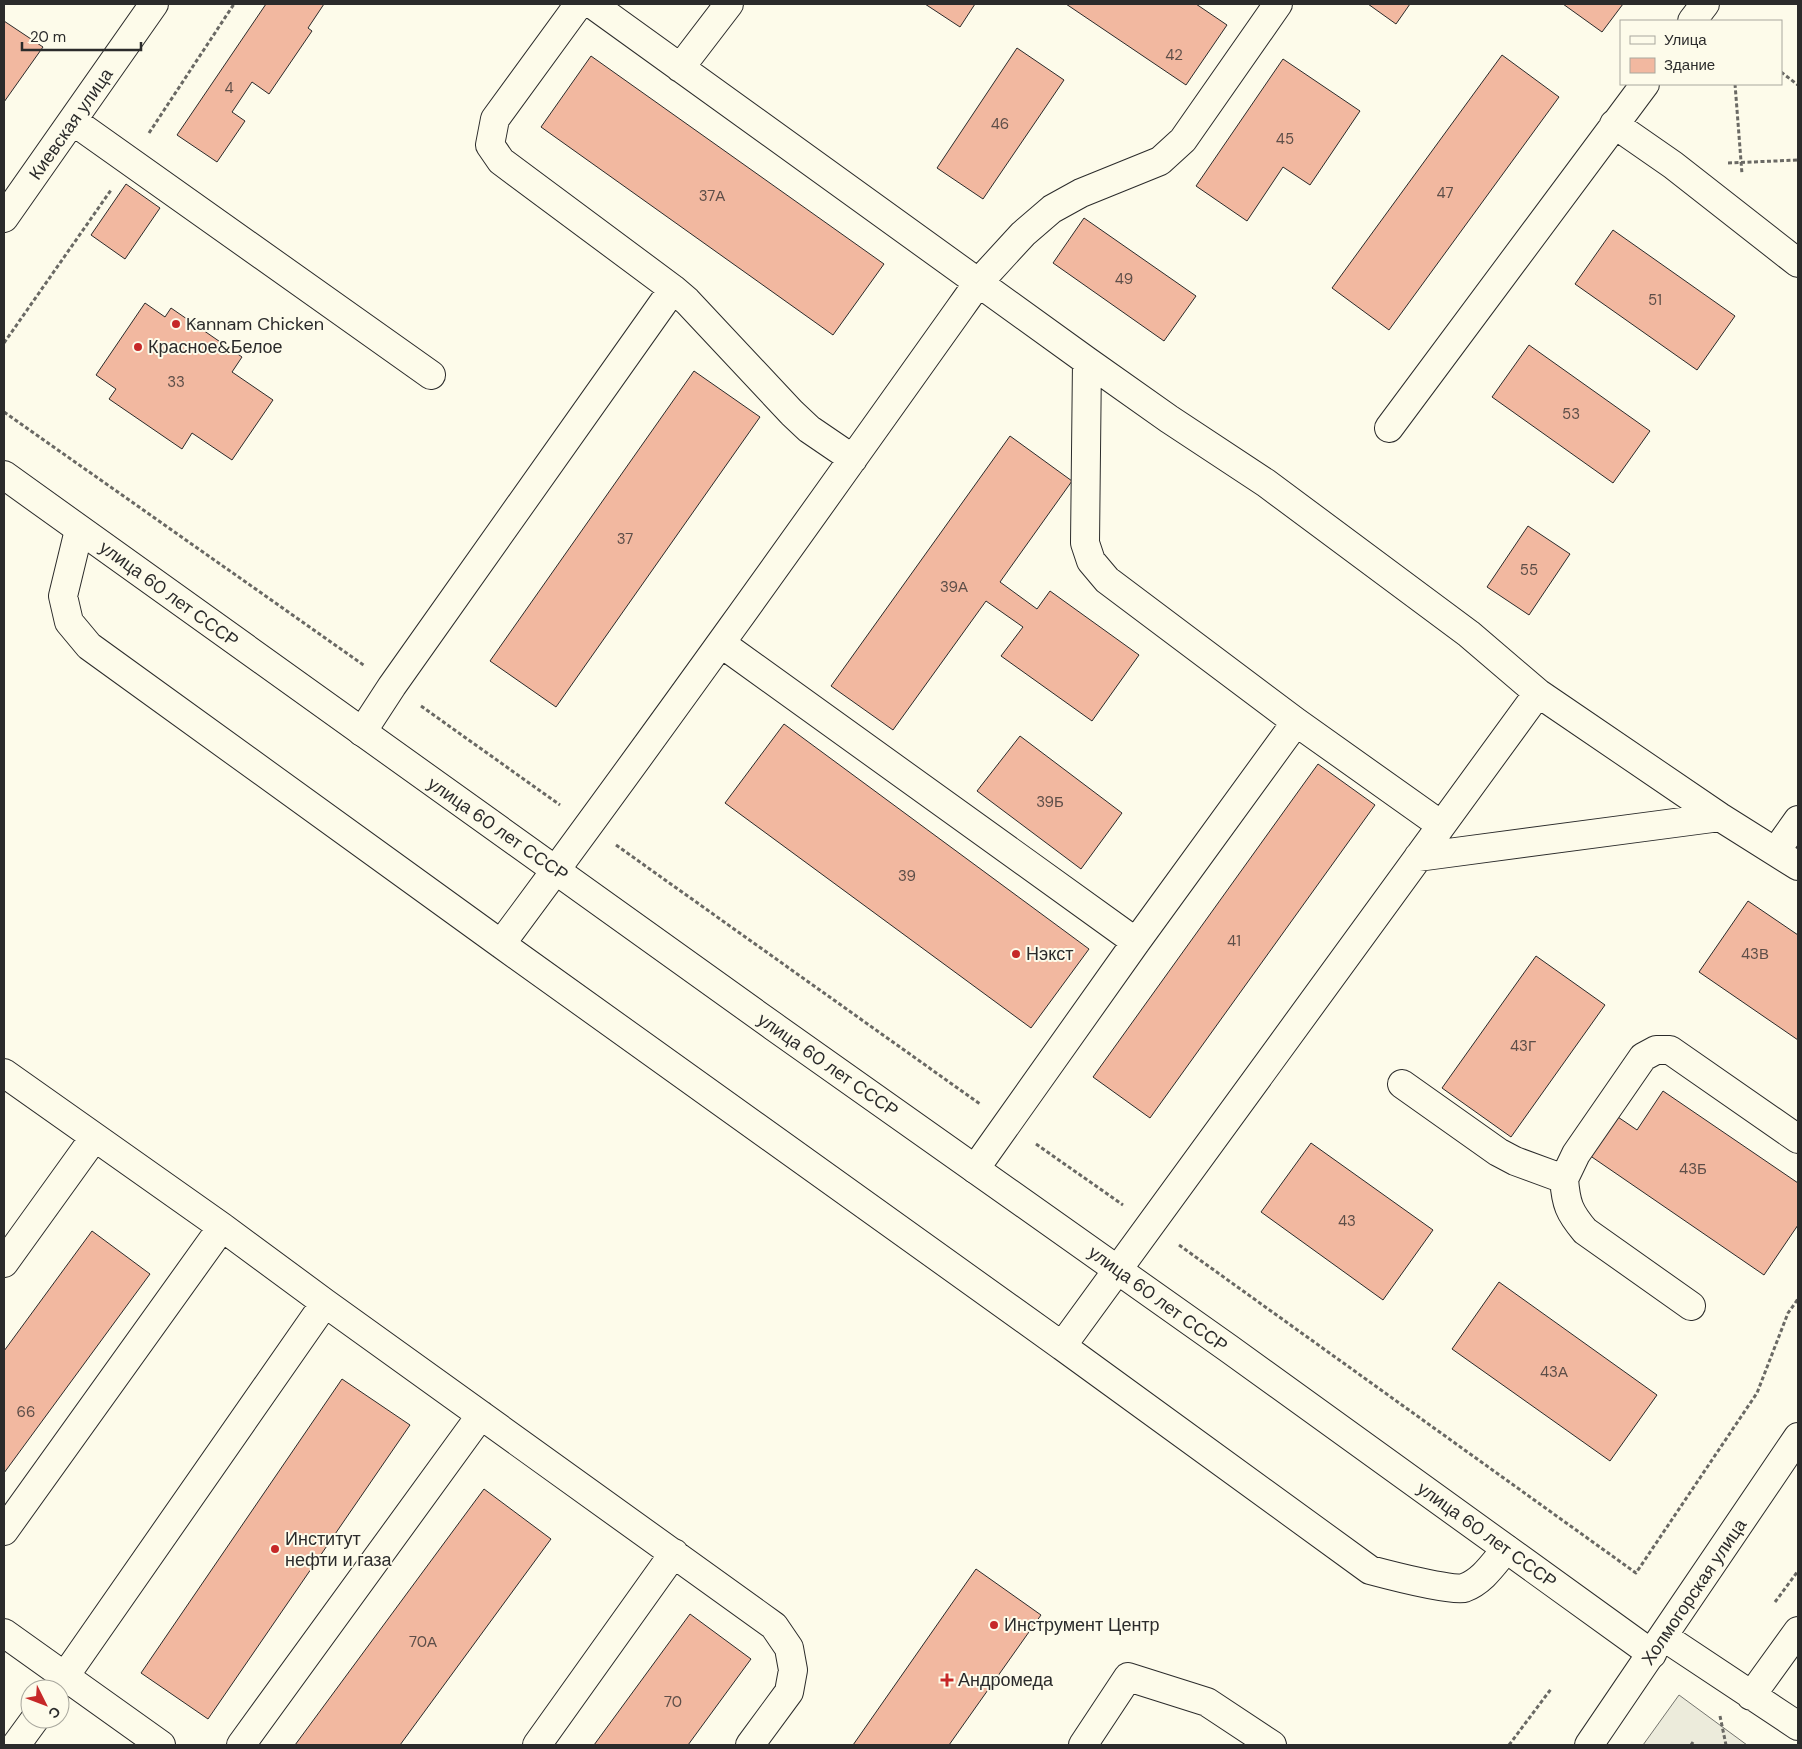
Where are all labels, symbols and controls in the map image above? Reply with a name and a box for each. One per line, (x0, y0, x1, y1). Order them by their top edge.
scale bar (22, 20, 141, 52)
legend (1620, 20, 1782, 85)
text: 20 m (30, 27, 66, 47)
text: Улица (1664, 30, 1707, 50)
house number: 42 (1165, 45, 1183, 65)
text: Здание (1664, 55, 1715, 75)
street label: Киевская улица (24, 63, 119, 185)
house number: 4 (224, 78, 234, 98)
house number: 46 (991, 114, 1009, 134)
house number: 45 (1276, 129, 1294, 149)
house number: 47 (1436, 183, 1454, 203)
house number: 37А (699, 186, 725, 206)
house number: 49 (1115, 269, 1133, 289)
house number: 51 (1648, 290, 1662, 310)
place label: Kannam Chicken (186, 312, 324, 336)
marker: Kannam Chicken (170, 318, 182, 330)
place label: Красное&Белое (148, 335, 283, 359)
marker: Красное&Белое (132, 341, 144, 353)
house number: 33 (167, 372, 185, 392)
house number: 53 (1562, 404, 1580, 424)
house number: 37 (617, 529, 633, 549)
street label: улица 60 лет СССР (95, 535, 243, 653)
house number: 55 (1520, 560, 1538, 580)
house number: 39А (940, 577, 968, 597)
street label: улица 60 лет СССР (423, 771, 573, 887)
house number: 39Б (1036, 792, 1064, 812)
house number: 39 (898, 866, 916, 886)
house number: 41 (1227, 931, 1241, 951)
place label: Нэкст (1026, 942, 1074, 966)
house number: 43В (1741, 944, 1769, 964)
marker: Нэкст (1010, 948, 1022, 960)
street label: улица 60 лет СССР (753, 1007, 903, 1123)
house number: 43Г (1510, 1036, 1536, 1056)
house number: 43Б (1679, 1159, 1707, 1179)
house number: 43 (1338, 1211, 1356, 1231)
street label: улица 60 лет СССР (1084, 1240, 1232, 1358)
house number: 43А (1540, 1362, 1568, 1382)
house number: 66 (17, 1402, 35, 1422)
street label: улица 60 лет СССР (1413, 1476, 1561, 1594)
street label: Холмогорская улица (1636, 1513, 1753, 1670)
place label: Институт нефти и газа (285, 1527, 393, 1572)
marker: Институт нефти и газа (269, 1543, 281, 1555)
place label: Инструмент Центр (1004, 1613, 1160, 1637)
marker: Инструмент Центр (988, 1619, 1000, 1631)
house number: 70А (409, 1632, 437, 1652)
place label: Андромеда (958, 1668, 1054, 1692)
marker: Андромеда (940, 1673, 954, 1687)
north arrow (20, 1679, 70, 1729)
house number: 70 (664, 1692, 682, 1712)
text: С (45, 1703, 65, 1722)

